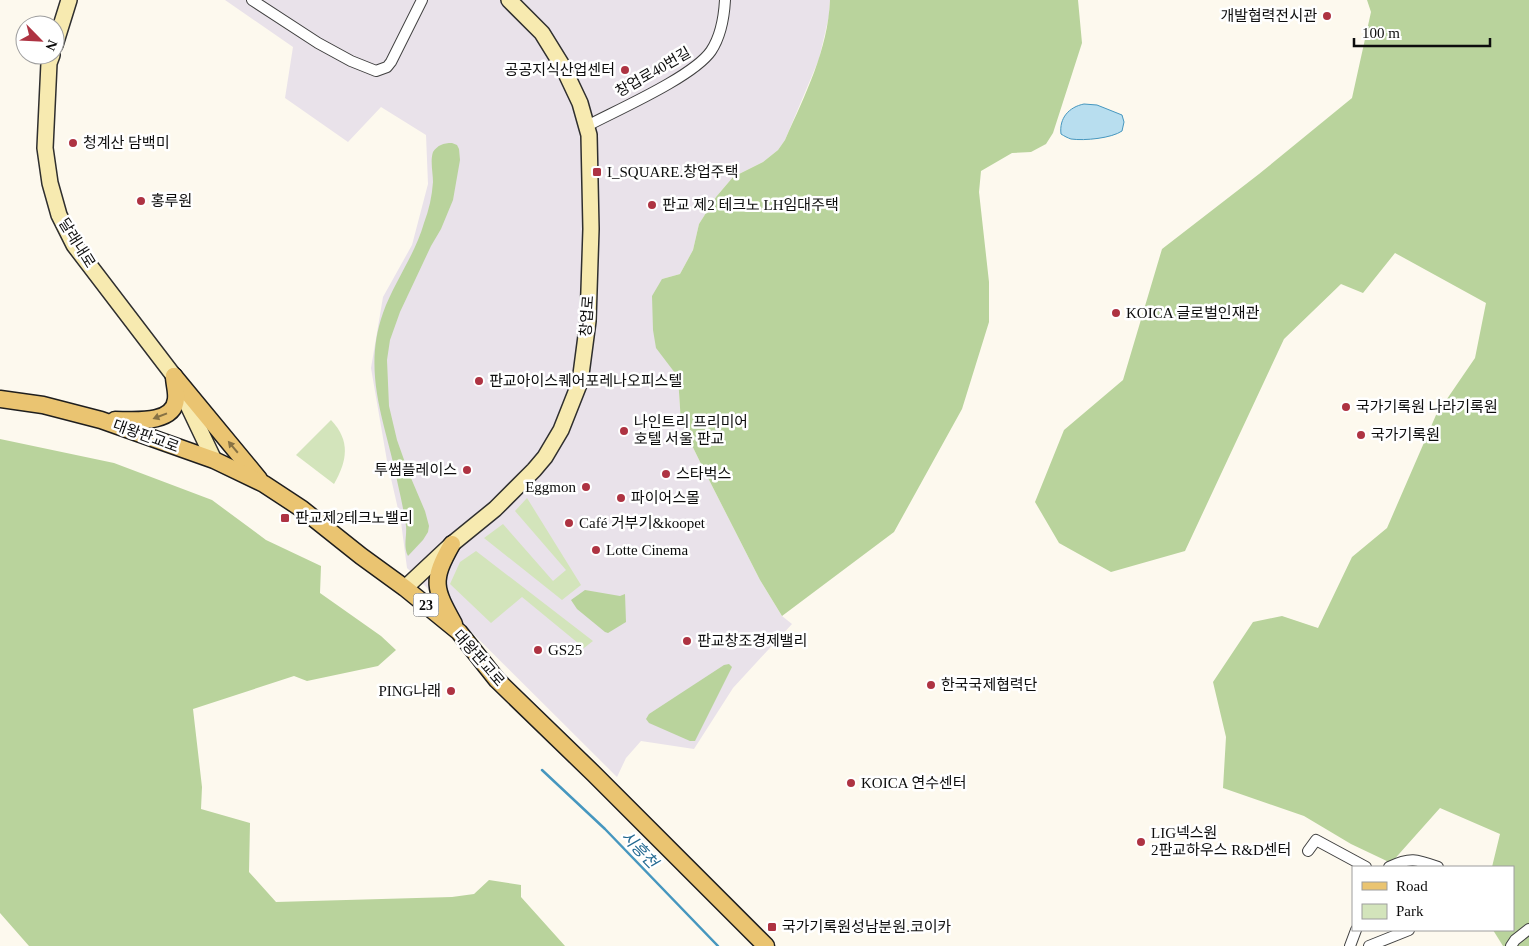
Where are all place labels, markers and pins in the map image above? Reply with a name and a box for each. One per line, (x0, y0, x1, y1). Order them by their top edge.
place label: 개발협력전시관 (1220, 8, 1317, 24)
marker: 개발협력전시관 (1321, 10, 1333, 22)
place label: 공공지식산업센터 (505, 62, 615, 78)
marker: 공공지식산업센터 (619, 64, 631, 76)
place label: 청계산 담백미 (83, 135, 170, 151)
marker: 청계산 담백미 (67, 137, 79, 149)
place label: I_SQUARE.창업주택 (607, 164, 738, 180)
marker: I_SQUARE.창업주택 (591, 166, 603, 178)
place label: 홍루원 (151, 193, 192, 209)
marker: 홍루원 (135, 195, 147, 207)
place label: 판교 제2 테크노 LH임대주택 (662, 197, 839, 213)
marker: 판교 제2 테크노 LH임대주택 (646, 199, 658, 211)
place label: KOICA 글로벌인재관 (1126, 305, 1259, 321)
marker: KOICA 글로벌인재관 (1110, 307, 1122, 319)
place label: 판교아이스퀘어포레나오피스텔 (489, 373, 682, 389)
marker: 판교아이스퀘어포레나오피스텔 (473, 375, 485, 387)
place label: 국가기록원 나라기록원 (1356, 399, 1498, 415)
marker: 국가기록원 나라기록원 (1340, 401, 1352, 413)
place label: 나인트리 프리미어 호텔 서울 판교 (634, 414, 748, 447)
marker: 나인트리 프리미어 호텔 서울 판교 (618, 425, 630, 437)
place label: 국가기록원 (1371, 427, 1440, 443)
marker: 국가기록원 (1355, 429, 1367, 441)
place label: 투썸플레이스 (374, 462, 457, 478)
marker: 투썸플레이스 (461, 464, 473, 476)
place label: 스타벅스 (676, 466, 731, 482)
marker: 스타벅스 (660, 468, 672, 480)
place label: Eggmon (525, 479, 576, 495)
marker: Eggmon (580, 481, 592, 493)
place label: 파이어스몰 (631, 490, 700, 506)
marker: 파이어스몰 (615, 492, 627, 504)
place label: 판교제2테크노밸리 (295, 510, 413, 526)
marker: 판교제2테크노밸리 (279, 512, 291, 524)
place label: Café 거부기&koopet (579, 515, 706, 531)
marker: Café 거부기&koopet (563, 517, 575, 529)
place label: Lotte Cinema (606, 542, 688, 558)
marker: Lotte Cinema (590, 544, 602, 556)
place label: 판교창조경제밸리 (697, 633, 807, 649)
marker: 판교창조경제밸리 (681, 635, 693, 647)
place label: GS25 (548, 642, 582, 658)
marker: GS25 (532, 644, 544, 656)
place label: 한국국제협력단 (941, 677, 1038, 693)
marker: 한국국제협력단 (925, 679, 937, 691)
place label: PING나래 (378, 683, 441, 699)
marker: PING나래 (445, 685, 457, 697)
place label: KOICA 연수센터 (861, 775, 967, 791)
marker: KOICA 연수센터 (845, 777, 857, 789)
place label: LIG넥스원 2판교하우스 R&D센터 (1151, 825, 1291, 858)
marker: LIG넥스원 2판교하우스 R&D센터 (1135, 836, 1147, 848)
place label: 국가기록원성남분원.코이카 (782, 919, 952, 935)
marker: 국가기록원성남분원.코이카 (766, 921, 778, 933)

